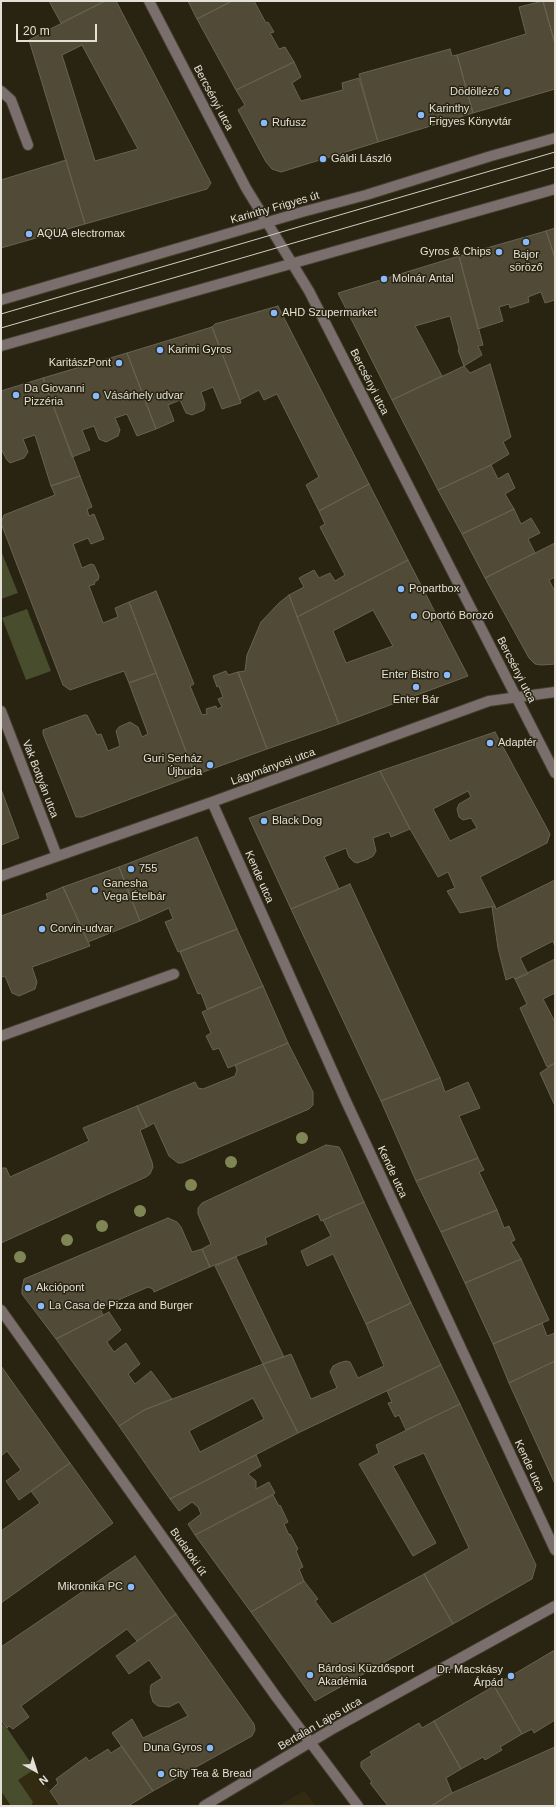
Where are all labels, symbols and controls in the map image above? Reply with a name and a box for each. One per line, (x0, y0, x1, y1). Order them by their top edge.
scale bar (18, 16, 99, 42)
text: 20 m (23, 24, 50, 38)
street label: Bercsényi utca (190, 63, 236, 133)
place label: Dödölléző (450, 85, 499, 99)
marker: Dödölléző (502, 87, 512, 97)
place label: Karinthy Frigyes Könyvtár (429, 102, 512, 128)
marker: Karinthy Frigyes Könyvtár (416, 110, 426, 120)
place label: Rufusz (272, 116, 306, 130)
marker: Rufusz (259, 118, 269, 128)
place label: Gáldi László (331, 152, 392, 166)
marker: Gáldi László (318, 154, 328, 164)
street label: Karinthy Frigyes út (229, 189, 321, 227)
place label: AQUA electromax (37, 227, 125, 241)
marker: AQUA electromax (24, 229, 34, 239)
marker: Bajor söröző (521, 237, 531, 247)
place label: Gyros & Chips (420, 245, 491, 259)
marker: Gyros & Chips (494, 247, 504, 257)
place label: Bajor söröző (509, 248, 543, 274)
place label: Molnár Antal (392, 272, 454, 286)
marker: Molnár Antal (379, 274, 389, 284)
place label: AHD Szupermarket (282, 306, 377, 320)
marker: AHD Szupermarket (269, 308, 279, 318)
place label: Karimi Gyros (168, 343, 232, 357)
marker: Karimi Gyros (155, 345, 165, 355)
street label: Bercsényi utca (347, 347, 391, 417)
place label: KaritászPont (49, 356, 111, 370)
marker: KaritászPont (114, 358, 124, 368)
place label: Da Giovanni Pizzéria (24, 382, 85, 408)
place label: Vásárhely udvar (104, 389, 183, 403)
marker: Da Giovanni Pizzéria (11, 390, 21, 400)
marker: Vásárhely udvar (91, 391, 101, 401)
place label: Popartbox (409, 582, 459, 596)
marker: Popartbox (396, 584, 406, 594)
place label: Oportó Borozó (422, 609, 494, 623)
marker: Oportó Borozó (409, 611, 419, 621)
street label: Bercsényi utca (494, 635, 538, 705)
place label: Enter Bistro (382, 668, 439, 682)
marker: Enter Bistro (442, 670, 452, 680)
marker: Enter Bár (411, 682, 421, 692)
place label: Enter Bár (393, 693, 439, 707)
place label: Adaptér (498, 736, 537, 750)
street label: Vak Bottyán utca (19, 738, 61, 820)
marker: Adaptér (485, 738, 495, 748)
street label: Lágymányosi utca (229, 746, 317, 788)
place label: Guri Serház Újbuda (143, 752, 202, 778)
marker: Guri Serház Újbuda (205, 760, 215, 770)
place label: Black Dog (272, 814, 322, 828)
marker: Black Dog (259, 816, 269, 826)
street label: Kende utca (242, 849, 276, 905)
place label: 755 (139, 862, 157, 876)
marker: 755 (126, 864, 136, 874)
place label: Ganesha Vega Ételbár (103, 877, 166, 903)
marker: Ganesha Vega Ételbár (90, 885, 100, 895)
place label: Corvin-udvar (50, 922, 113, 936)
marker: Corvin-udvar (37, 924, 47, 934)
street label: Kende utca (374, 1144, 410, 1200)
place label: Akciópont (36, 1281, 84, 1295)
marker: Akciópont (23, 1283, 33, 1293)
place label: La Casa de Pizza and Burger (49, 1299, 193, 1313)
marker: La Casa de Pizza and Burger (36, 1301, 46, 1311)
street label: Kende utca (511, 1438, 547, 1494)
street label: Budafoki út (167, 1526, 209, 1578)
place label: Mikronika PC (58, 1580, 123, 1594)
marker: Mikronika PC (126, 1582, 136, 1592)
place label: Bárdosi Küzdősport Akadémia (318, 1662, 414, 1688)
place label: Dr. Macskásy Árpád (437, 1663, 503, 1689)
marker: Bárdosi Küzdősport Akadémia (305, 1670, 315, 1680)
marker: Dr. Macskásy Árpád (506, 1671, 516, 1681)
street label: Bertalan Lajos utca (276, 1695, 364, 1753)
place label: Duna Gyros (143, 1741, 202, 1755)
marker: Duna Gyros (205, 1743, 215, 1753)
north arrow (16, 1751, 56, 1791)
place label: City Tea & Bread (169, 1767, 252, 1781)
marker: City Tea & Bread (156, 1769, 166, 1779)
text: N (37, 1773, 50, 1787)

